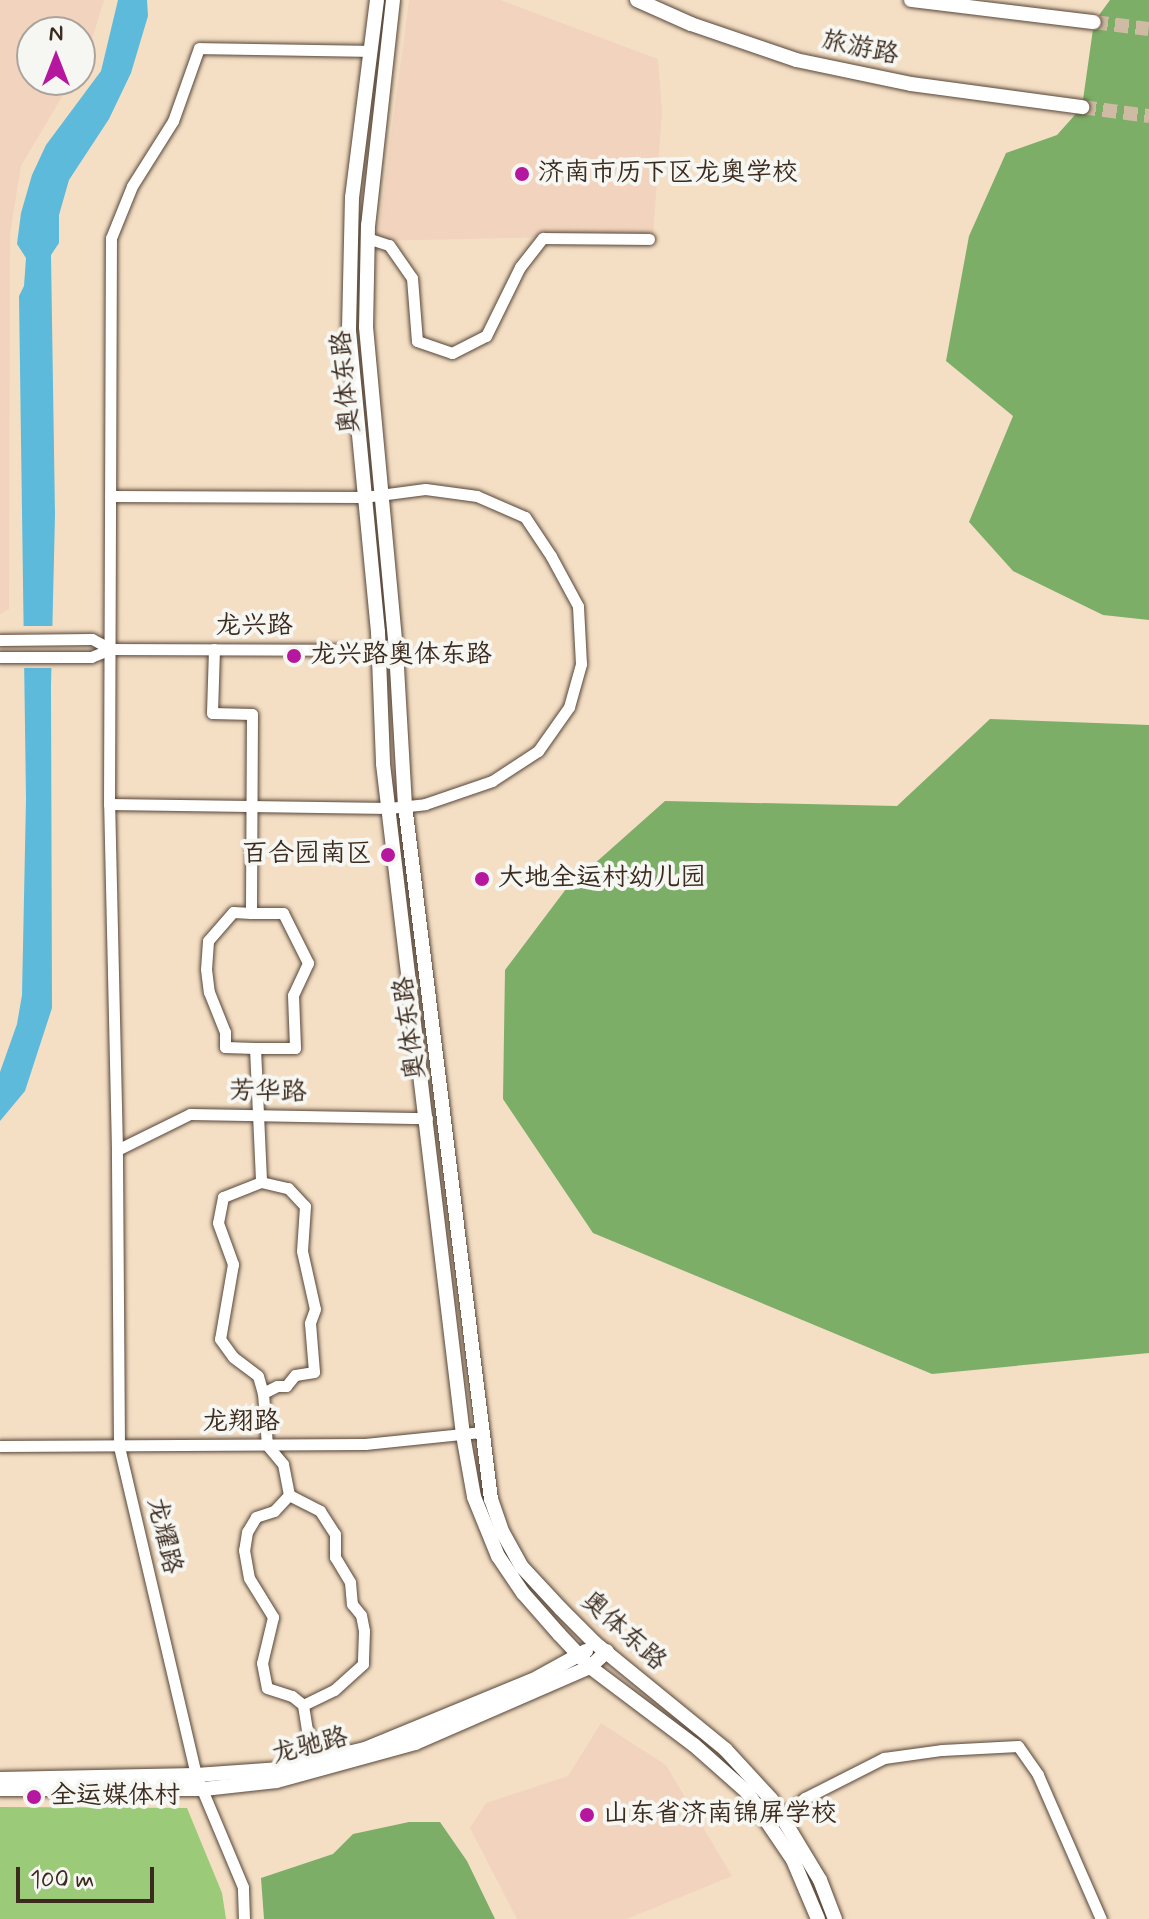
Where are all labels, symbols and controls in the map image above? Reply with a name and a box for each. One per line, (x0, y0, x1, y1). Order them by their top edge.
north arrow (16, 16, 96, 96)
text: N (49, 20, 63, 48)
street label: 旅游路 (819, 26, 901, 72)
place label: 济南市历下区龙奥学校 (538, 158, 798, 190)
marker: 济南市历下区龙奥学校 (513, 165, 531, 183)
street label: 奥体东路 (327, 329, 367, 435)
street label: 龙兴路 (215, 611, 293, 643)
place label: 龙兴路奥体东路 (310, 640, 492, 672)
marker: 龙兴路奥体东路 (285, 647, 303, 665)
place label: 百合园南区 (242, 839, 372, 871)
marker: 百合园南区 (379, 846, 397, 864)
place label: 大地全运村幼儿园 (498, 863, 706, 895)
marker: 大地全运村幼儿园 (473, 870, 491, 888)
street label: 奥体东路 (389, 974, 433, 1082)
street label: 芳华路 (229, 1077, 307, 1109)
street label: 龙翔路 (202, 1407, 280, 1439)
street label: 龙耀路 (139, 1494, 187, 1578)
street label: 奥体东路 (574, 1586, 672, 1678)
street label: 龙驰路 (268, 1722, 352, 1772)
place label: 全运媒体村 (50, 1781, 180, 1813)
marker: 全运媒体村 (25, 1788, 43, 1806)
place label: 山东省济南锦屏学校 (603, 1799, 837, 1831)
marker: 山东省济南锦屏学校 (578, 1806, 596, 1824)
scale bar (20, 1851, 158, 1901)
text: 100 m (30, 1865, 94, 1896)

